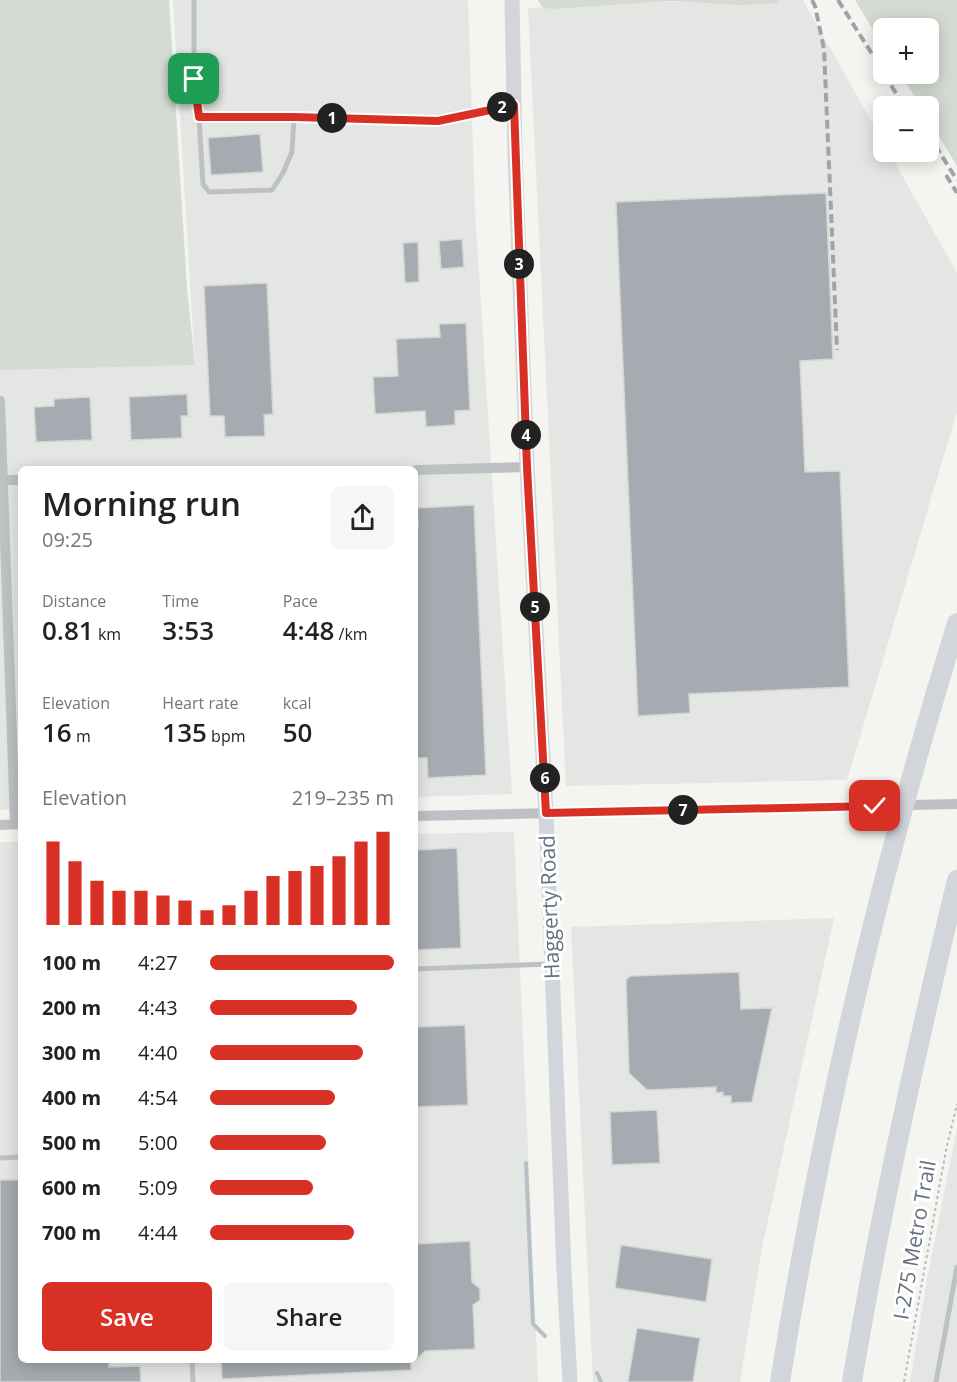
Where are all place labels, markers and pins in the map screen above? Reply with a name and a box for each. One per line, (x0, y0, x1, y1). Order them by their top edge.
pin (168, 53, 219, 104)
pin: 2 (487, 92, 517, 122)
pin: 1 (317, 103, 347, 133)
pin: 3 (504, 249, 534, 279)
pin: 4 (511, 420, 541, 450)
pin: 5 (520, 592, 550, 622)
pin: 6 (530, 763, 560, 793)
pin (849, 780, 900, 831)
pin: 7 (668, 795, 698, 825)

